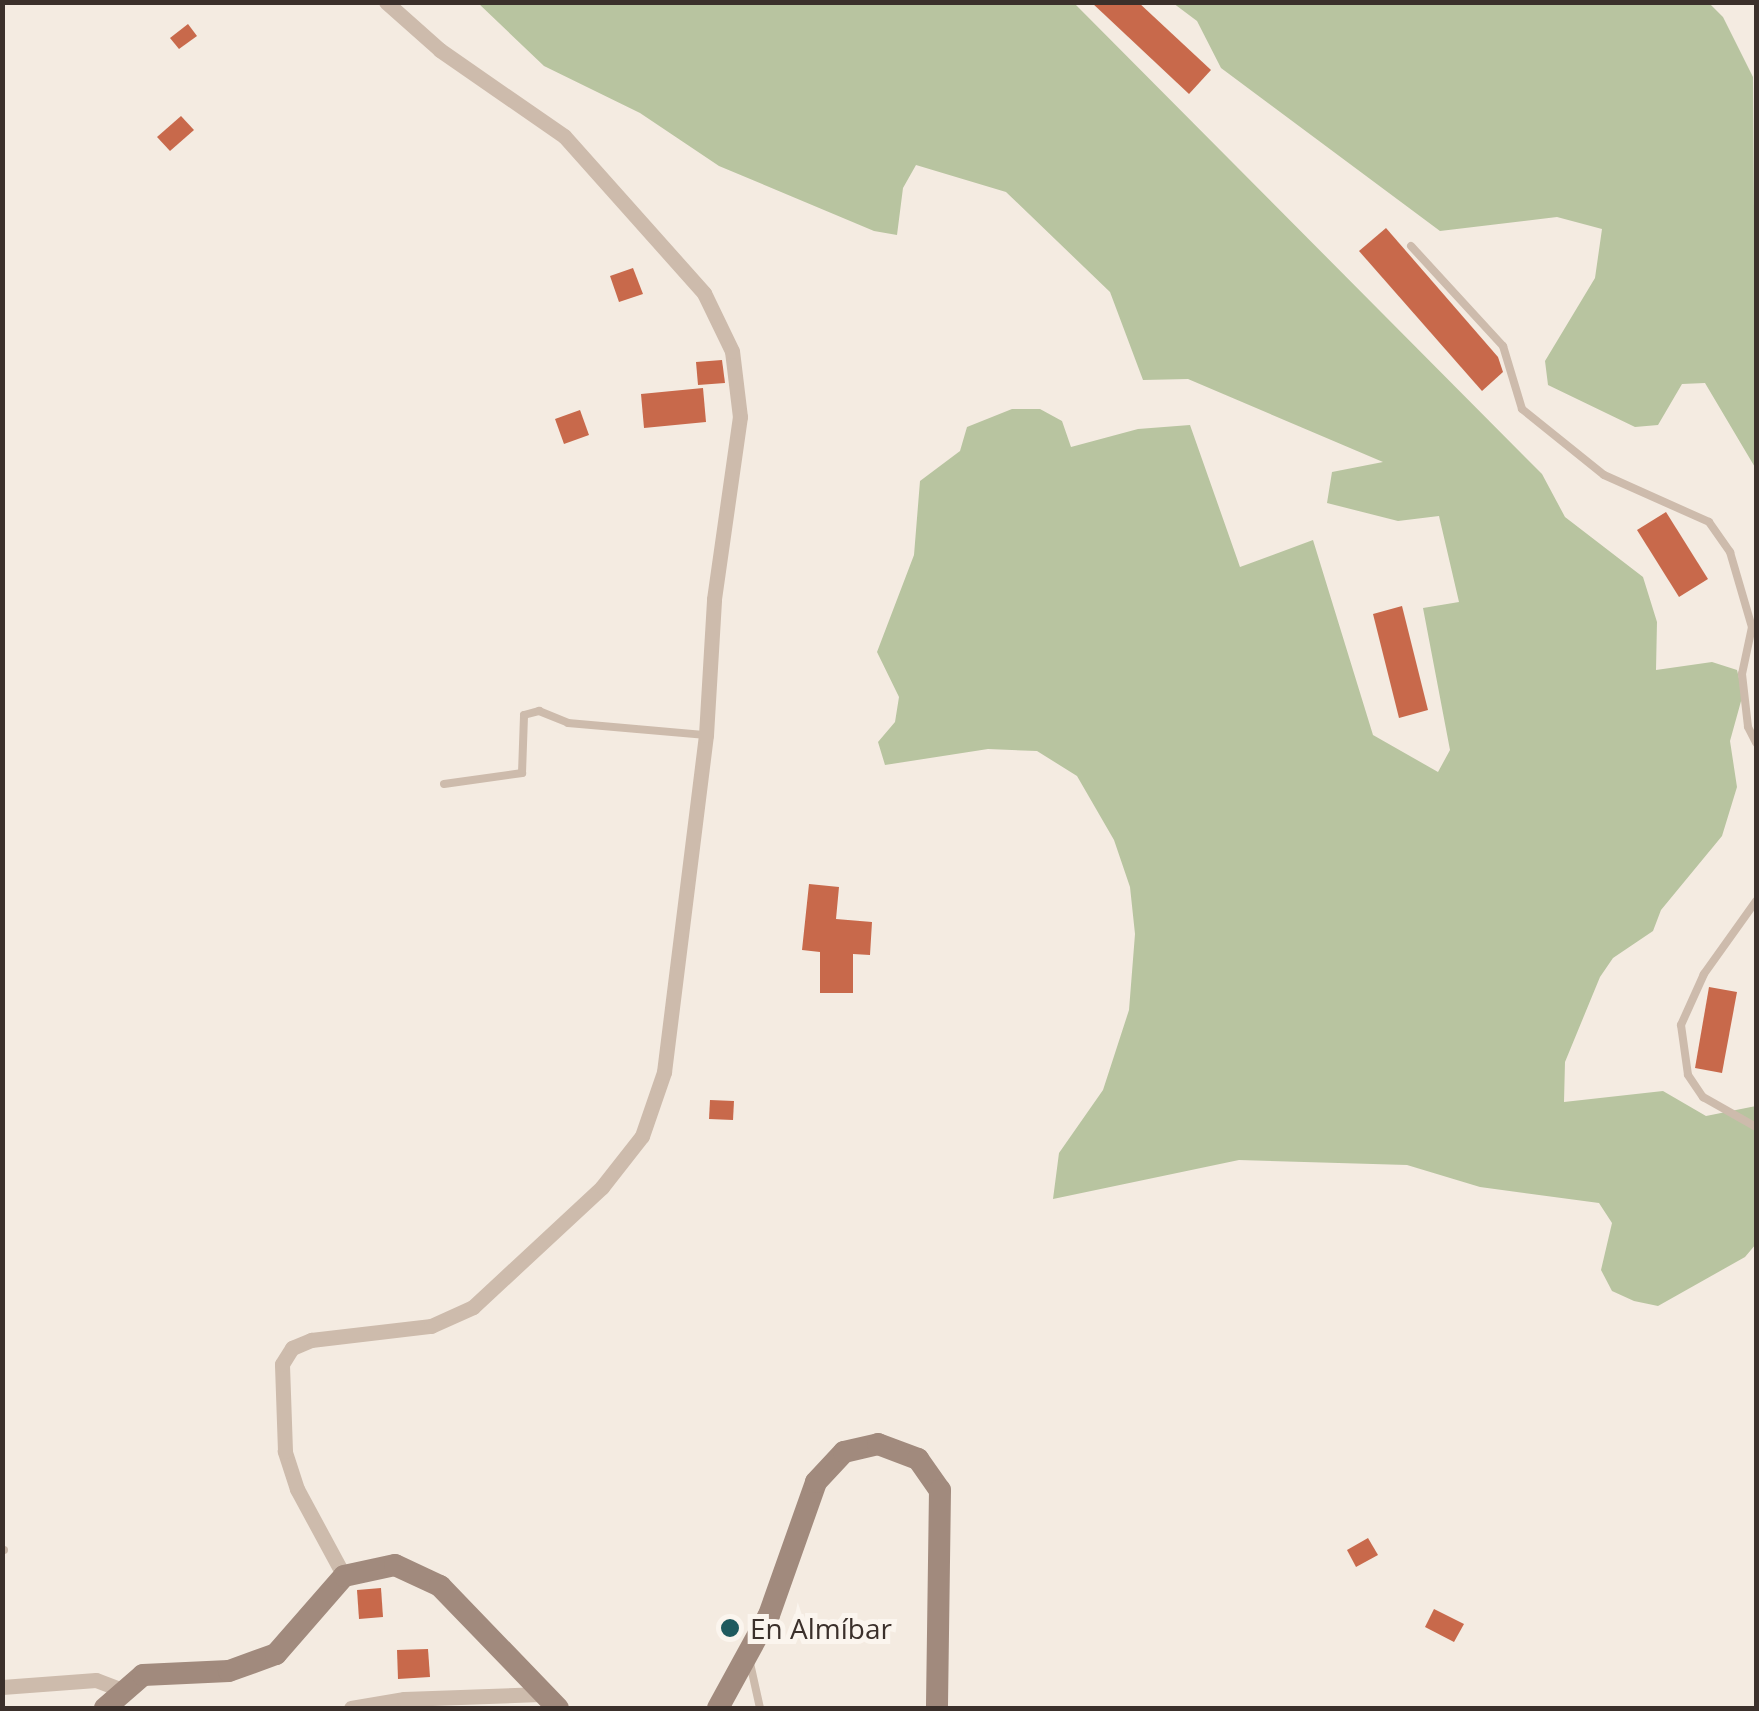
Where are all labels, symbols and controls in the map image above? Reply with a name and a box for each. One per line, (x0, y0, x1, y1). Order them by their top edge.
place label: En Almíbar (750, 1611, 892, 1645)
marker: En Almíbar (719, 1617, 741, 1639)

